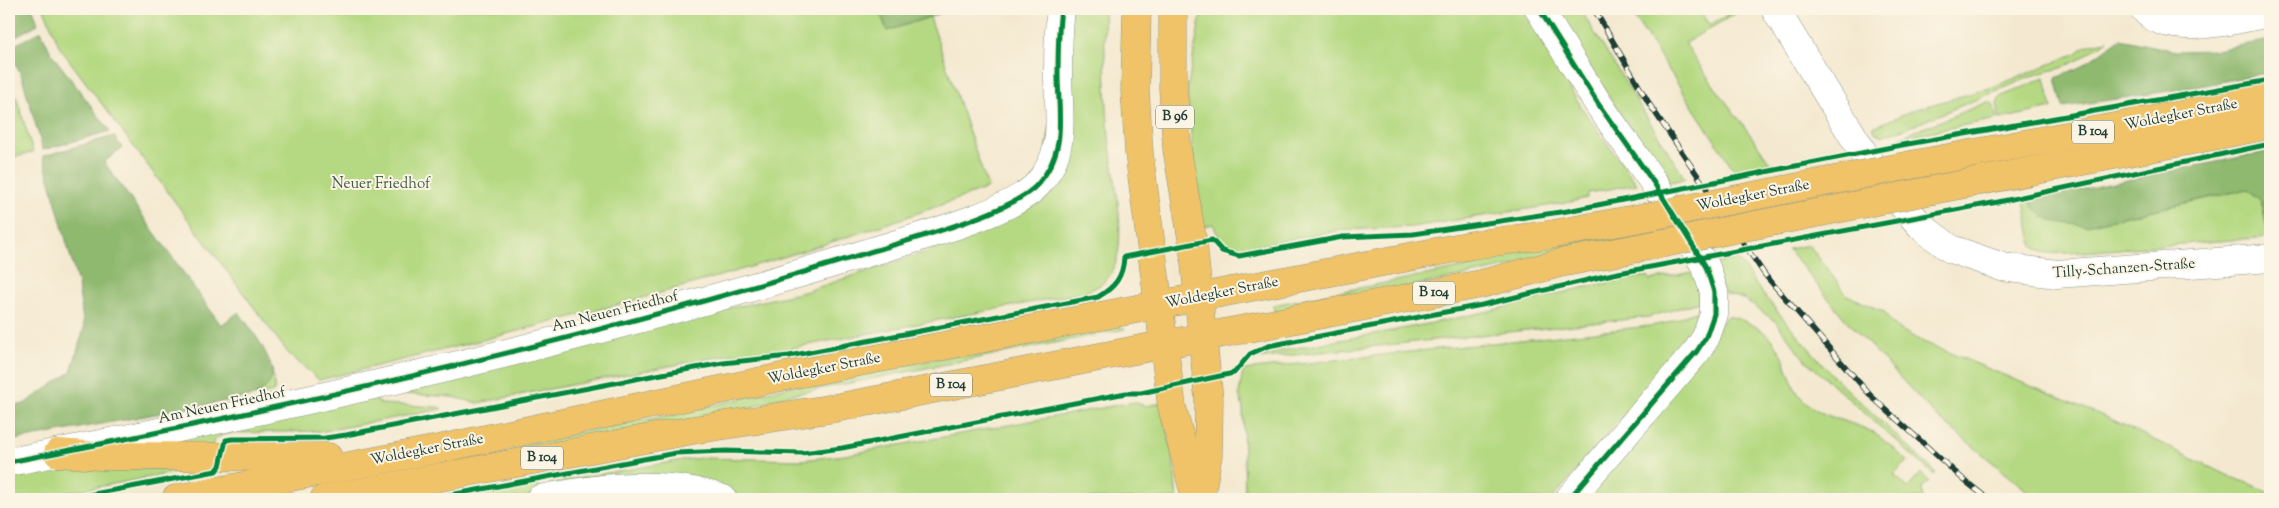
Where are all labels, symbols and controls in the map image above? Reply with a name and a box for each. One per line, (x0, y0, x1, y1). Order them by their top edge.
street label: Woldegker Straße (2122, 94, 2240, 136)
road number: B 96 (1156, 105, 1194, 128)
road number: B 104 (2072, 120, 2114, 144)
park label: Neuer Friedhof (332, 174, 431, 195)
street label: Woldegker Straße (1694, 175, 1812, 217)
street label: Tilly-Schanzen-Straße (2052, 254, 2196, 284)
street label: Woldegker Straße (1163, 272, 1281, 314)
road number: B 104 (1413, 282, 1455, 304)
street label: Am Neuen Friedhof (550, 286, 681, 338)
street label: Woldegker Straße (765, 348, 883, 390)
road number: B 104 (930, 374, 972, 396)
street label: Am Neuen Friedhof (156, 382, 288, 430)
street label: Woldegker Straße (368, 429, 486, 471)
road number: B 104 (521, 446, 563, 469)

